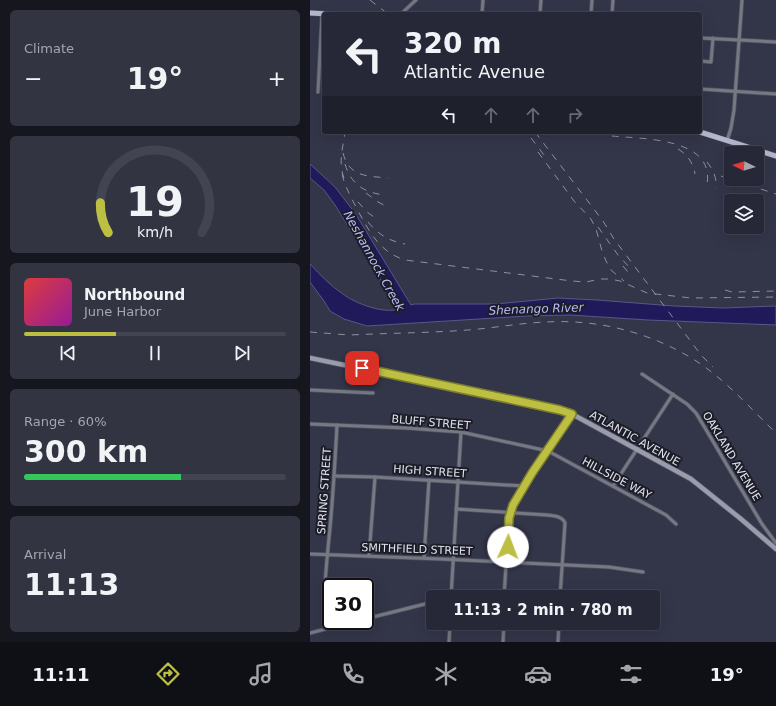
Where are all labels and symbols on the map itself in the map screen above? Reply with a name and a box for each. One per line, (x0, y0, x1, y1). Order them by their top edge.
north arrow (724, 146, 764, 186)
water label: Neshannock Creek (341, 208, 408, 315)
water label: Shenango River (488, 300, 585, 318)
pin (345, 351, 379, 385)
street label: ATLANTIC AVENUE (587, 408, 682, 469)
street label: OAKLAND AVENUE (700, 409, 763, 503)
street label: BLUFF STREET (391, 413, 471, 432)
street label: SPRING STREET (315, 447, 334, 535)
street label: HILLSIDE WAY (580, 455, 654, 502)
street label: HIGH STREET (393, 462, 467, 481)
position arrow (487, 526, 529, 568)
street label: SMITHFIELD STREET (361, 541, 473, 558)
speed limit sign: 30 (322, 578, 374, 630)

